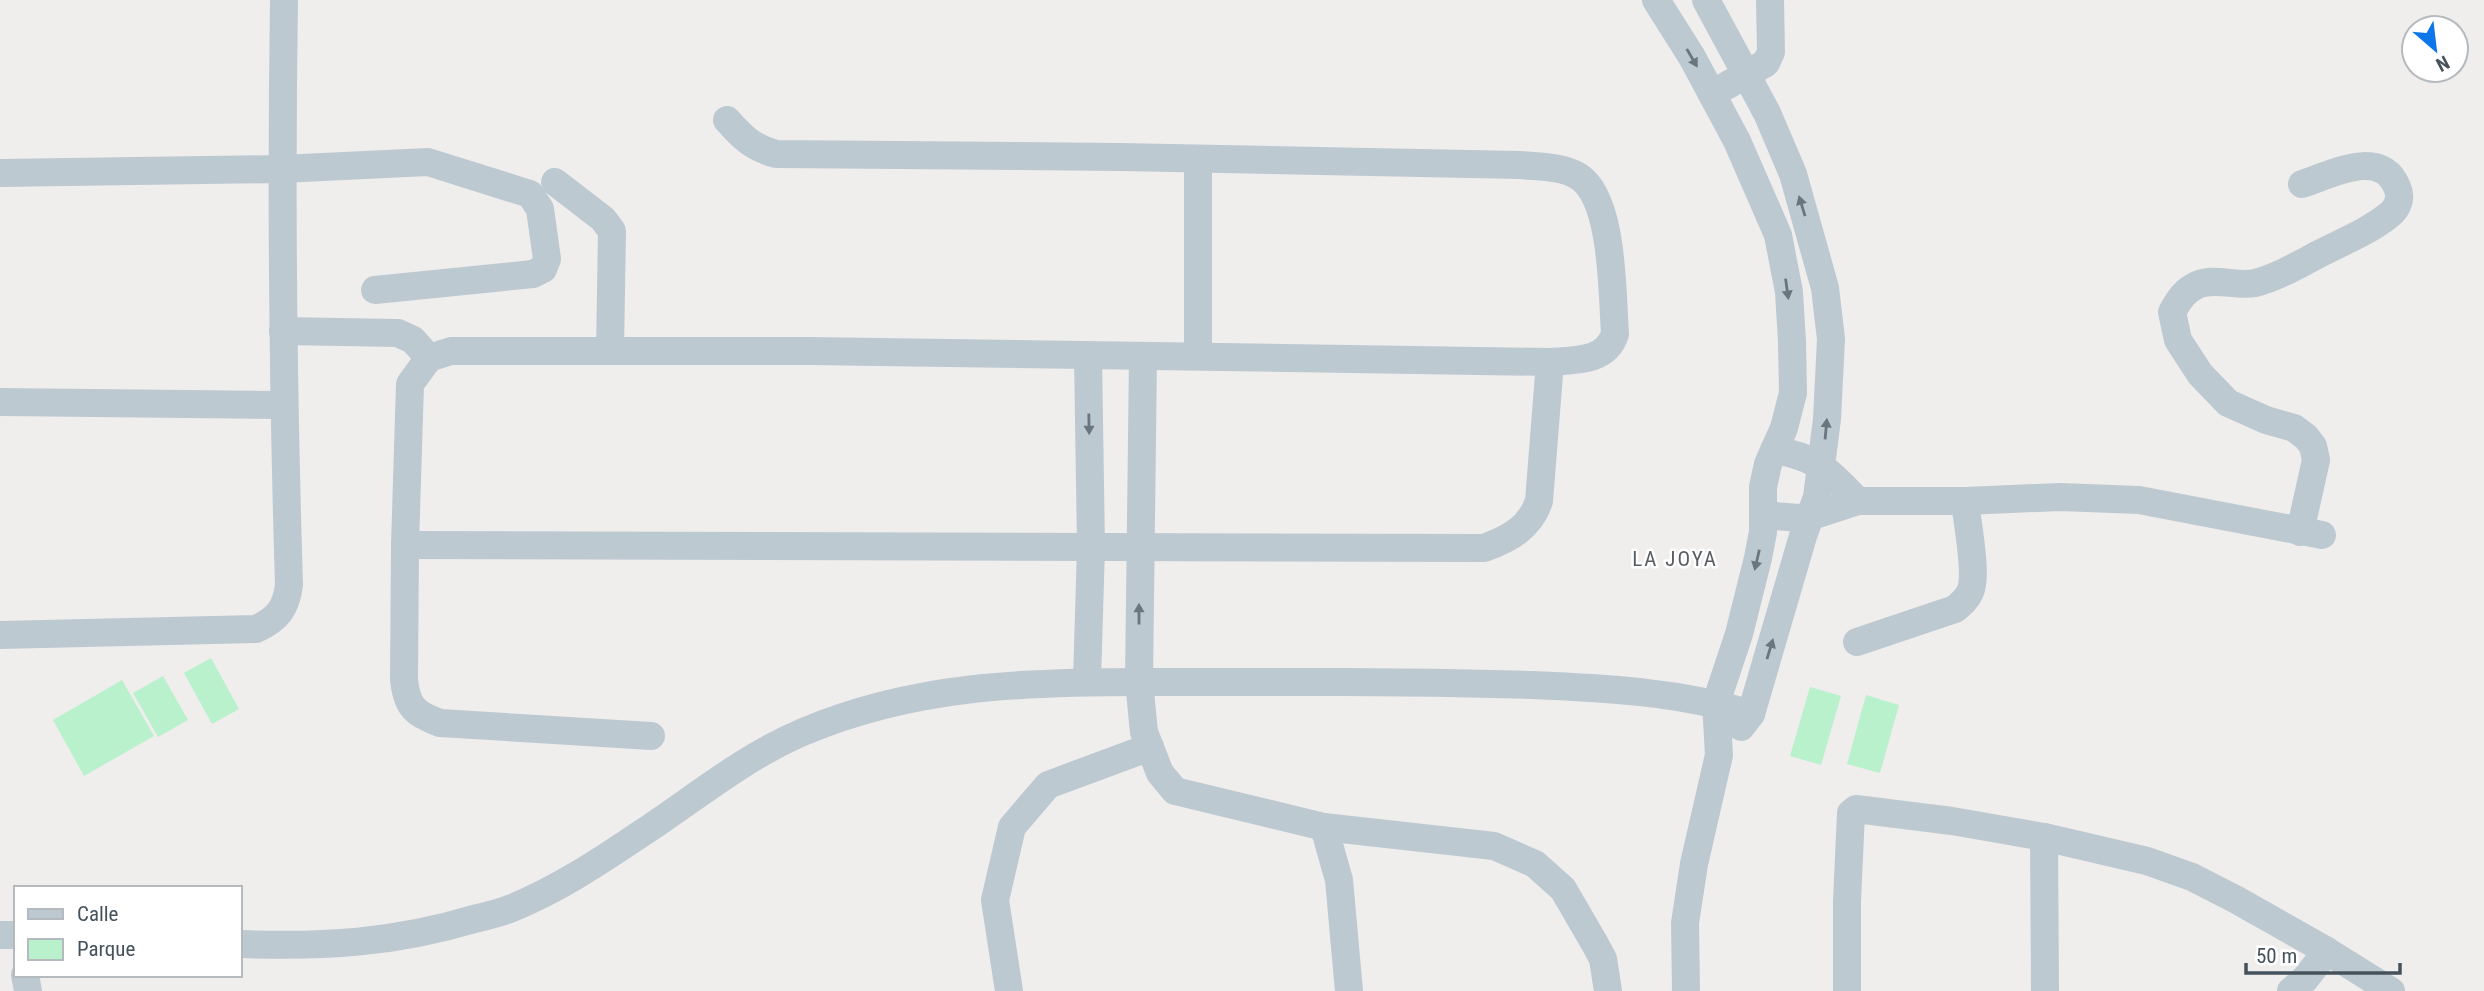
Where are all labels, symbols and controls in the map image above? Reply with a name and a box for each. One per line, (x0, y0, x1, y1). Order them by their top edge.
north arrow (2400, 14, 2470, 84)
one-way arrow (1686, 48, 1698, 67)
text: N (2432, 51, 2453, 76)
one-way arrow (1797, 195, 1807, 216)
one-way arrow (1782, 278, 1793, 300)
one-way arrow (1083, 414, 1095, 436)
one-way arrow (1821, 418, 1832, 440)
district label: LA JOYA (1632, 547, 1718, 571)
one-way arrow (1751, 549, 1762, 571)
one-way arrow (1133, 602, 1144, 624)
one-way arrow (1766, 638, 1776, 659)
legend (14, 886, 242, 977)
text: Calle (77, 902, 119, 926)
scale bar (2246, 932, 2400, 976)
text: Parque (77, 937, 135, 961)
text: 50 m (2256, 944, 2297, 968)

